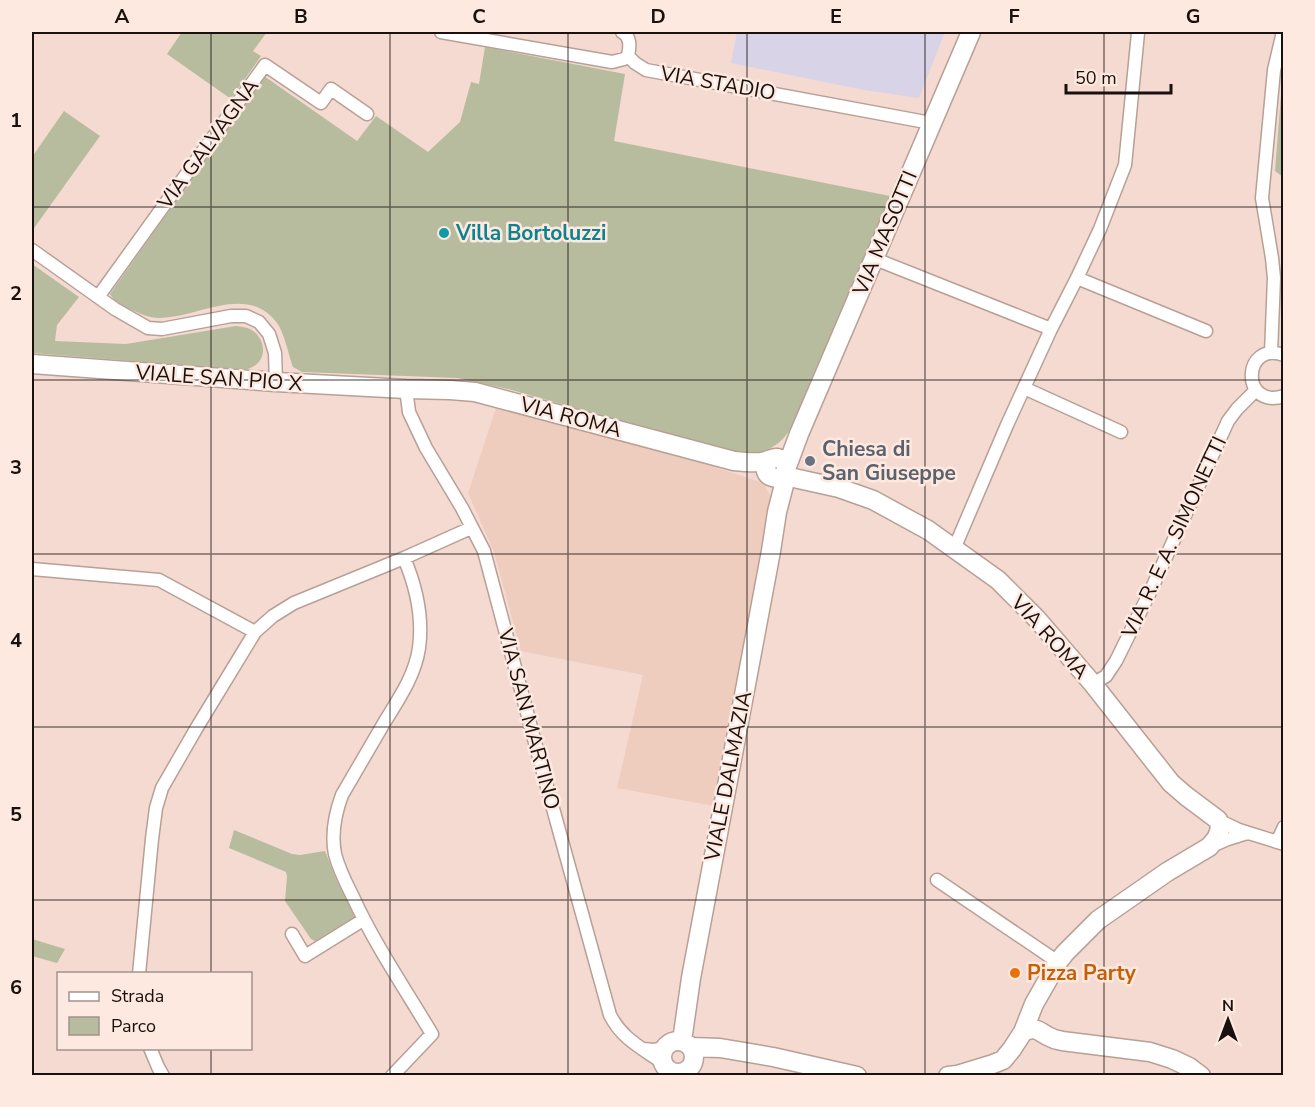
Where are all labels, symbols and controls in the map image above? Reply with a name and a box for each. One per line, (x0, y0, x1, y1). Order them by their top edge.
text: A (115, 3, 130, 30)
text: B (294, 3, 308, 30)
text: C (472, 3, 486, 30)
text: D (650, 3, 666, 30)
text: E (830, 3, 842, 30)
text: F (1008, 3, 1020, 30)
text: G (1186, 3, 1200, 30)
scale bar (1066, 57, 1171, 95)
street label: VIA STADIO (657, 59, 778, 107)
text: 50 m (1075, 66, 1117, 90)
street label: VIA GALVAGNA (151, 73, 265, 216)
text: 1 (10, 107, 22, 134)
street label: VIA MASOTTI (846, 166, 924, 300)
place label: Villa Bortoluzzi (455, 219, 606, 247)
marker: Villa Bortoluzzi (437, 226, 451, 240)
text: 2 (10, 280, 22, 307)
street label: VIALE SAN PIO X (134, 358, 304, 398)
street label: VIA ROMA (516, 390, 625, 444)
street label: VIA R. E A. SIMONETTI (1115, 432, 1233, 643)
place label: Chiesa di San Giuseppe (822, 435, 956, 487)
text: 3 (10, 454, 22, 481)
marker: Chiesa di San Giuseppe (803, 454, 817, 468)
street label: VIA ROMA (1004, 588, 1095, 685)
street label: VIA SAN MARTINO (491, 624, 567, 813)
text: 4 (10, 627, 22, 654)
street label: VIALE DALMAZIA (698, 689, 758, 864)
text: 5 (10, 801, 22, 828)
place label: Pizza Party (1027, 959, 1137, 987)
marker: Pizza Party (1008, 966, 1022, 980)
legend (57, 972, 252, 1050)
text: 6 (10, 974, 22, 1001)
text: Strada (111, 984, 164, 1008)
north arrow (1198, 990, 1258, 1050)
text: N (1222, 995, 1234, 1017)
text: Parco (111, 1014, 156, 1038)

